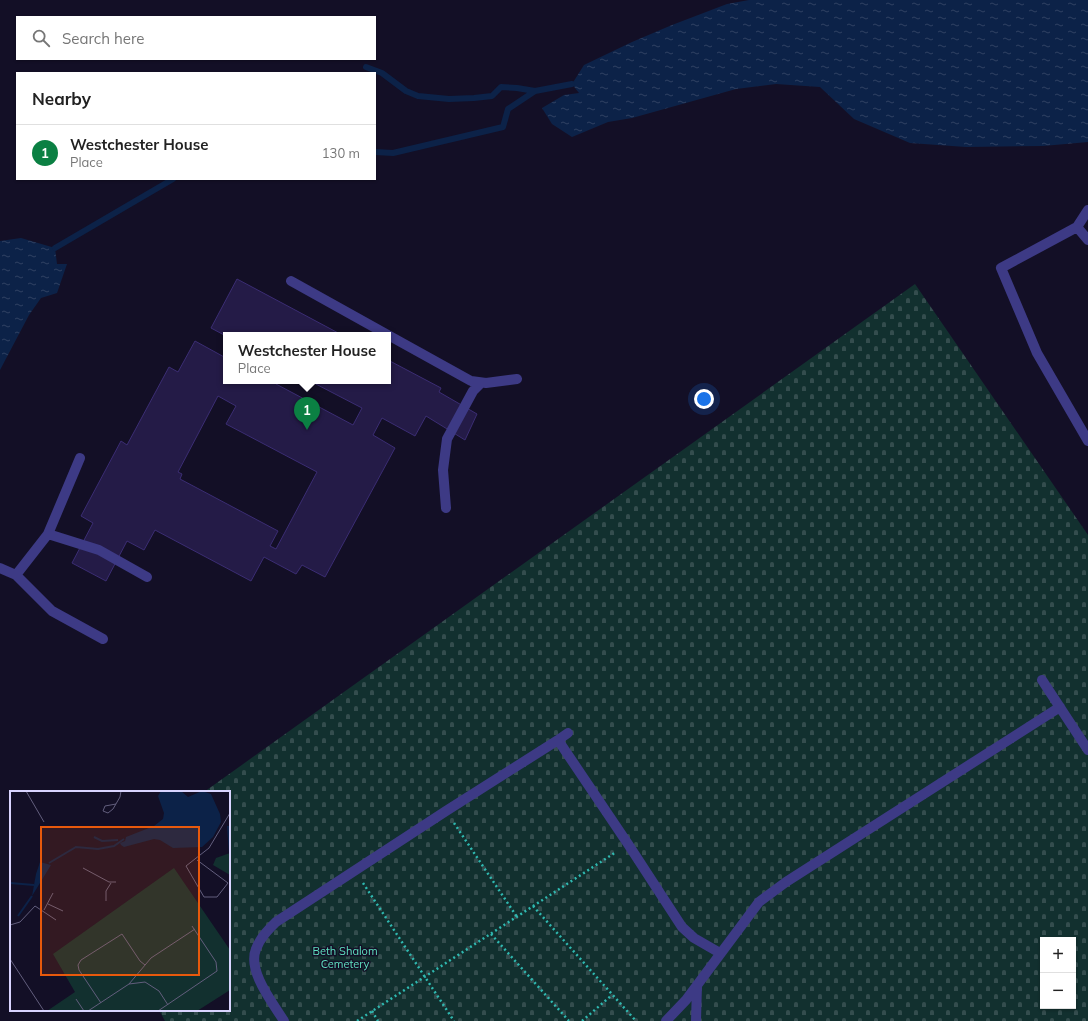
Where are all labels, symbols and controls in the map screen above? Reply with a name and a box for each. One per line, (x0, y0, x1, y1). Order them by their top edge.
search box (16, 16, 376, 60)
icon: search (30, 27, 52, 49)
text: Search here (62, 29, 144, 48)
text: Nearby (32, 88, 91, 109)
text: Westchester House (70, 135, 208, 154)
text: 1 (41, 145, 49, 161)
text: 130 m (322, 145, 360, 161)
text: Place (70, 154, 103, 170)
popup (223, 332, 391, 384)
text: Westchester House (238, 341, 376, 360)
text: Place (238, 360, 271, 376)
your location (694, 389, 714, 409)
pin: 1 (294, 397, 320, 430)
inset map (10, 791, 230, 1011)
map controls (1040, 937, 1076, 1009)
button: + (1040, 937, 1076, 973)
park label: Beth Shalom Cemetery (312, 944, 378, 971)
button: − (1040, 973, 1076, 1009)

